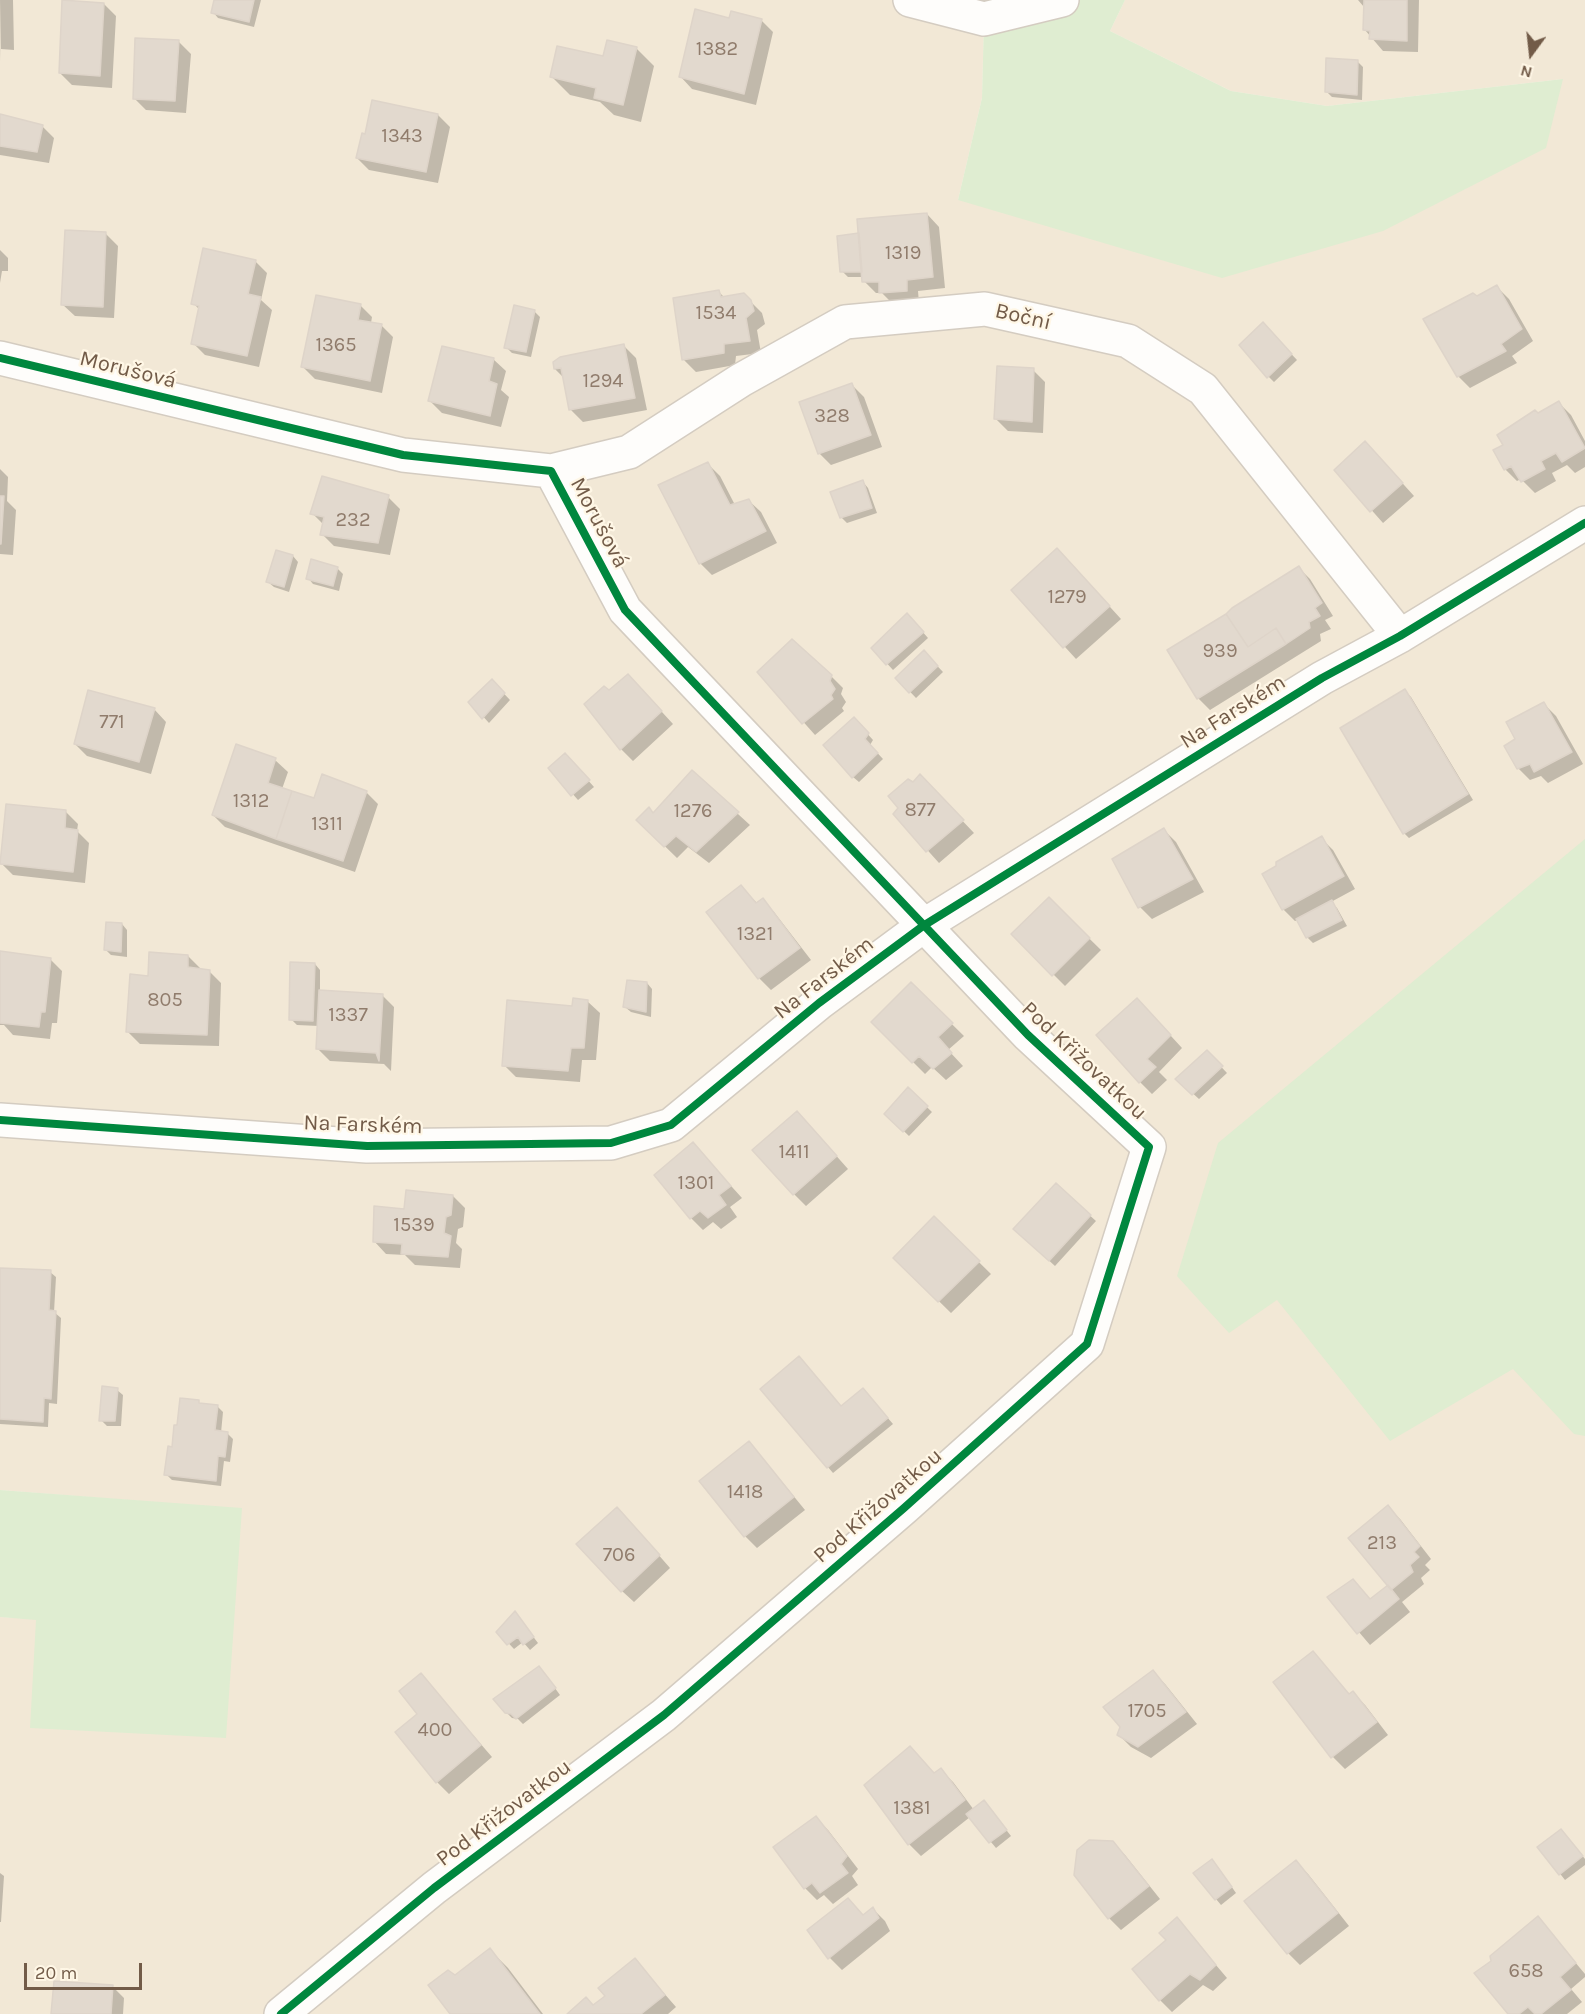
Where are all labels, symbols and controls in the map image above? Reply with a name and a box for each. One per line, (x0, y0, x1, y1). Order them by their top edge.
north arrow (1501, 24, 1561, 84)
house number: 1382 (696, 37, 738, 61)
text: N (1518, 61, 1534, 83)
house number: 1343 (381, 124, 423, 148)
house number: 1319 (885, 241, 921, 265)
street label: Boční (992, 298, 1054, 336)
house number: 1534 (696, 301, 736, 325)
house number: 1365 (315, 333, 357, 357)
street label: Morušová (77, 345, 179, 395)
house number: 1294 (583, 369, 623, 393)
house number: 328 (814, 404, 850, 428)
street label: Morušová (564, 473, 634, 573)
house number: 232 (336, 508, 370, 532)
house number: 1279 (1047, 585, 1087, 609)
house number: 939 (1202, 639, 1238, 663)
street label: Na Farském (1175, 669, 1291, 755)
house number: 771 (99, 710, 125, 734)
house number: 1312 (233, 789, 269, 813)
house number: 877 (904, 798, 936, 822)
house number: 1276 (673, 799, 713, 823)
house number: 1311 (311, 812, 343, 836)
house number: 1321 (737, 922, 773, 946)
street label: Na Farském (769, 931, 879, 1025)
house number: 805 (147, 988, 183, 1012)
street label: Pod Křižovatkou (1016, 996, 1152, 1126)
house number: 1337 (328, 1003, 368, 1027)
street label: Na Farském (303, 1110, 423, 1140)
house number: 1411 (779, 1140, 809, 1164)
house number: 1301 (678, 1171, 714, 1195)
house number: 1539 (393, 1213, 435, 1237)
street label: Pod Křižovatkou (808, 1443, 948, 1569)
house number: 1418 (727, 1480, 763, 1504)
house number: 213 (1367, 1531, 1397, 1555)
house number: 706 (603, 1543, 635, 1567)
house number: 1705 (1127, 1699, 1167, 1723)
house number: 400 (418, 1718, 452, 1742)
street label: Pod Křižovatkou (431, 1754, 577, 1872)
house number: 1381 (893, 1796, 931, 1820)
scale bar (27, 1951, 146, 1989)
house number: 658 (1508, 1959, 1544, 1983)
text: 20 m (35, 1962, 77, 1984)

